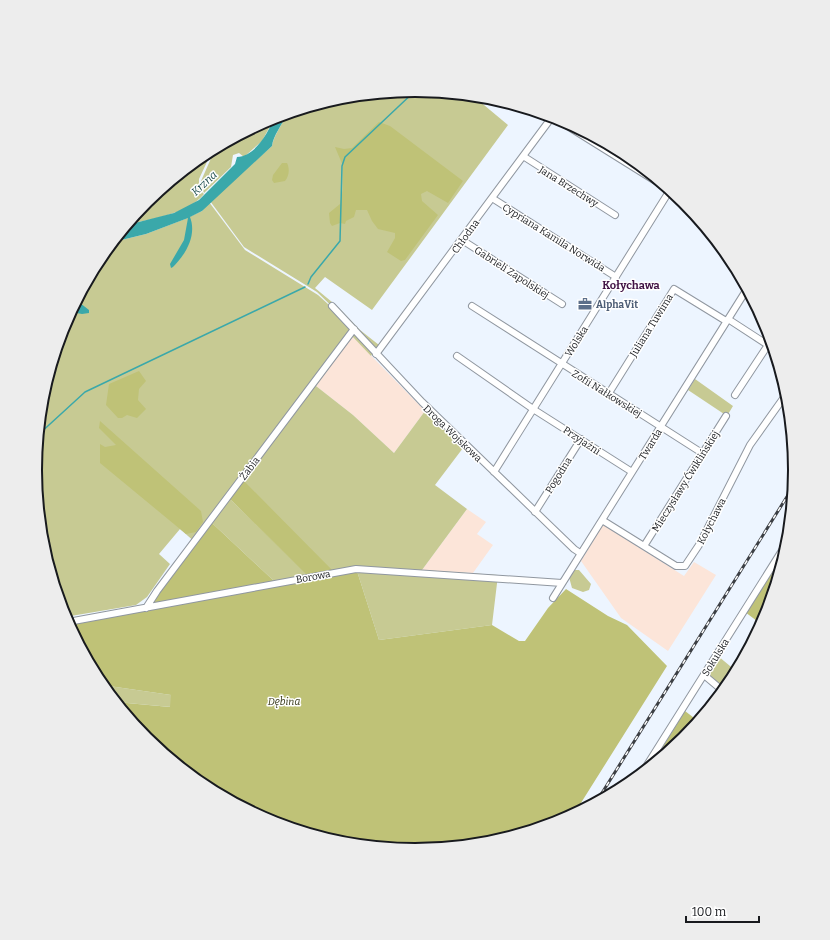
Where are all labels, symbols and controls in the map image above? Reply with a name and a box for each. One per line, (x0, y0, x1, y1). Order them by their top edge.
street label: Jana Brzechwy (536, 163, 601, 210)
water label: Krzna (189, 168, 220, 198)
street label: Cypriana Kamila Norwida (500, 201, 607, 275)
street label: Chłodna (449, 217, 482, 256)
street label: Gabrieli Zapolskiej (472, 244, 551, 301)
district label: Kołychawa (602, 279, 661, 292)
street label: Juliana Tuwima (627, 291, 676, 360)
office icon: AlphaVit (577, 296, 593, 312)
place label: AlphaVit (596, 299, 638, 311)
street label: Wolska (563, 324, 591, 359)
street label: Zofii Nałkowskiej (569, 368, 644, 420)
street label: Droga Wojskowa (421, 403, 484, 465)
street label: Przyjaźni (560, 423, 603, 458)
street label: Twarda (637, 426, 665, 462)
street label: Mieczysławy Ćwiklińskiej (648, 428, 722, 534)
street label: Żabia (236, 453, 263, 482)
street label: Pogodna (543, 455, 575, 496)
street label: Kołychawa (695, 496, 729, 547)
street label: Borowa (295, 568, 332, 586)
street label: Sokulska (700, 636, 732, 678)
park label: Dębina (268, 696, 300, 708)
scale bar (686, 898, 759, 924)
text: 100 m (692, 905, 727, 919)

